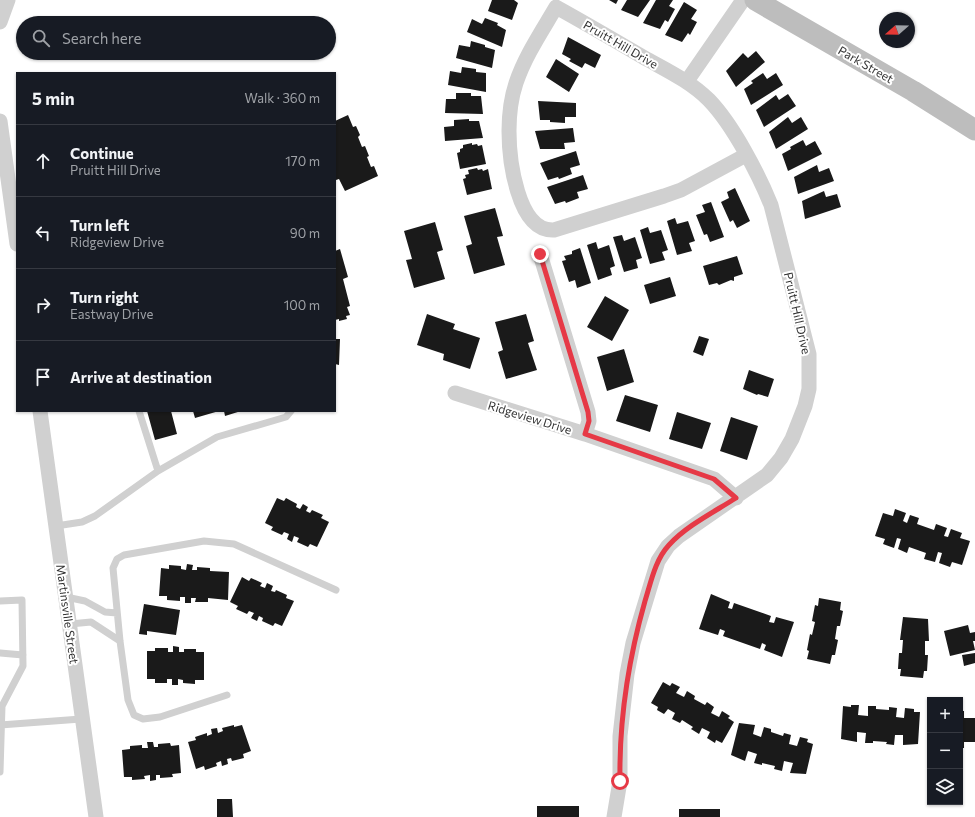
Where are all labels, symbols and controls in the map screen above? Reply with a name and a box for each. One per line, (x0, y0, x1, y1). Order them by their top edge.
north arrow (879, 12, 915, 48)
search box (16, 16, 336, 60)
street label: Pruitt Hill Drive (581, 17, 661, 71)
icon: search (30, 27, 52, 49)
text: Search here (62, 29, 141, 47)
street label: Park Street (836, 43, 896, 85)
text: 5 min (32, 88, 75, 109)
text: Walk · 360 m (245, 90, 320, 106)
text: Continue (70, 144, 134, 162)
icon: ahead (32, 150, 54, 172)
text: 170 m (285, 153, 320, 169)
text: Pruitt Hill Drive (70, 162, 161, 178)
text: Turn left (70, 216, 129, 234)
icon: left (32, 222, 54, 244)
text: 90 m (290, 225, 320, 241)
text: Ridgeview Drive (70, 234, 164, 250)
route end (531, 245, 549, 263)
street label: Pruitt Hill Drive (782, 271, 814, 355)
text: Turn right (70, 288, 139, 306)
icon: right (32, 294, 54, 316)
text: 100 m (284, 297, 320, 313)
text: Eastway Drive (70, 306, 153, 322)
icon: arrive (32, 366, 54, 388)
text: Arrive at destination (70, 368, 212, 386)
street label: Ridgeview Drive (486, 398, 574, 436)
street label: Martinsville Street (54, 563, 82, 665)
map controls (927, 697, 963, 805)
button: + (927, 697, 963, 733)
button: − (927, 733, 963, 769)
button: layers (927, 769, 963, 805)
route start (611, 772, 629, 790)

